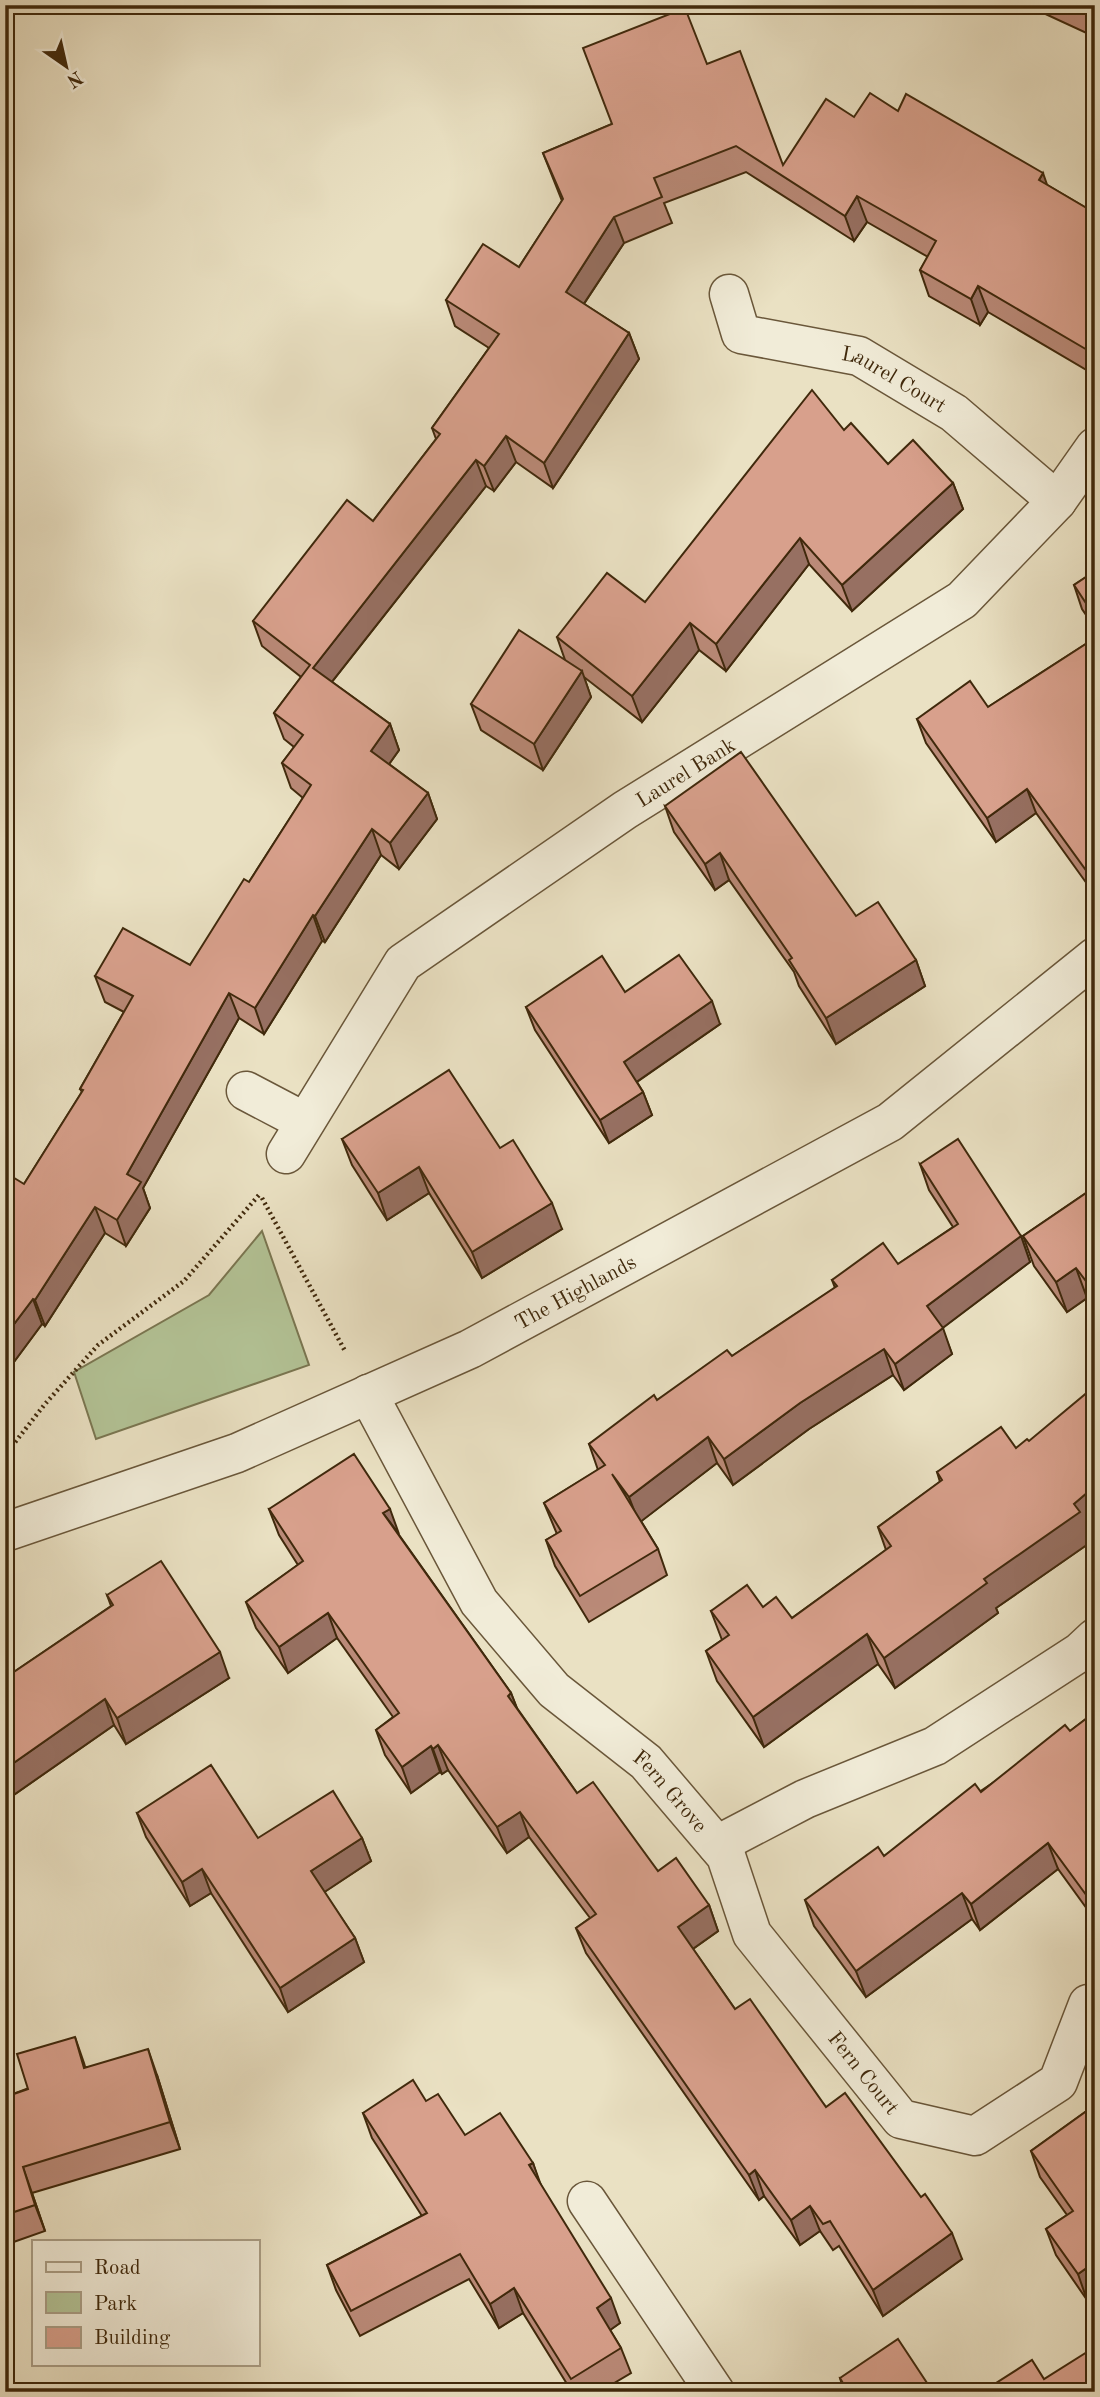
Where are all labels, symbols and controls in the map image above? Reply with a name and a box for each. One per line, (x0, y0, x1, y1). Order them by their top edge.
north arrow (32, 32, 102, 102)
text: N (62, 66, 85, 90)
street label: Laurel Court (840, 344, 949, 418)
street label: Laurel Bank (633, 735, 740, 812)
street label: The Highlands (512, 1252, 640, 1335)
street label: Fern Grove (628, 1747, 710, 1837)
street label: Fern Court (823, 2028, 902, 2119)
legend (32, 2240, 259, 2366)
text: Road (94, 2258, 141, 2279)
text: Park (94, 2294, 137, 2315)
text: Building (94, 2328, 171, 2349)

